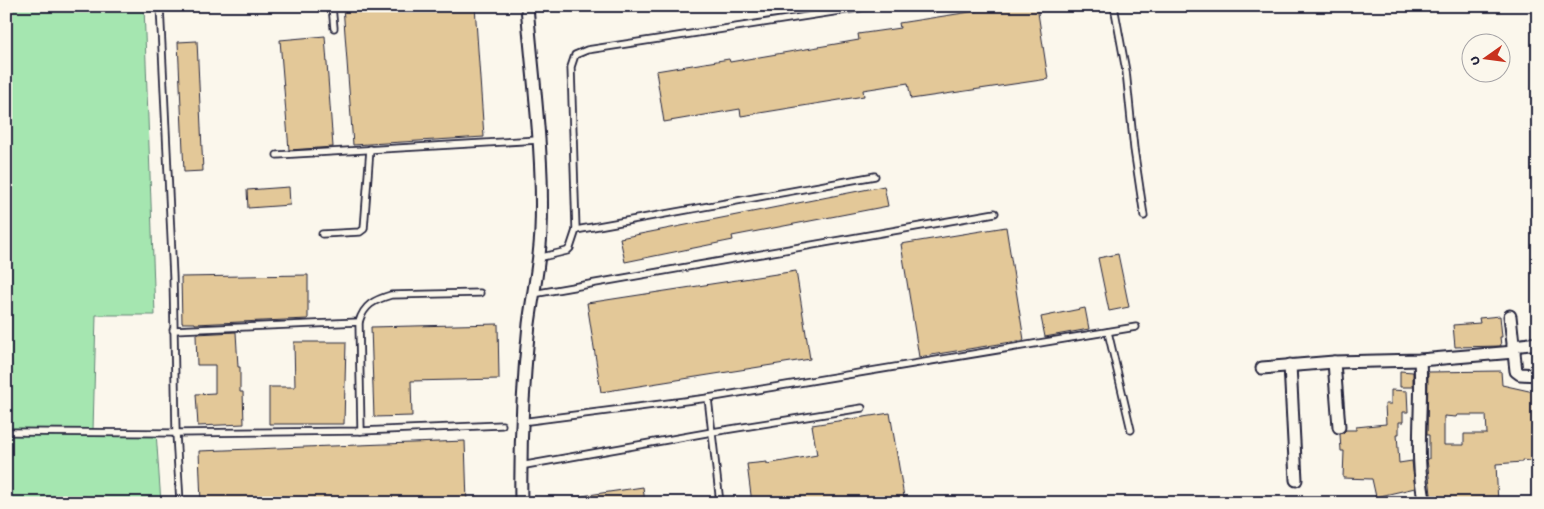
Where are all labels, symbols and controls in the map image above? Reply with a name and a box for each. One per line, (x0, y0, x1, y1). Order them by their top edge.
north arrow (1462, 32, 1512, 82)
text: U (1467, 55, 1485, 67)

